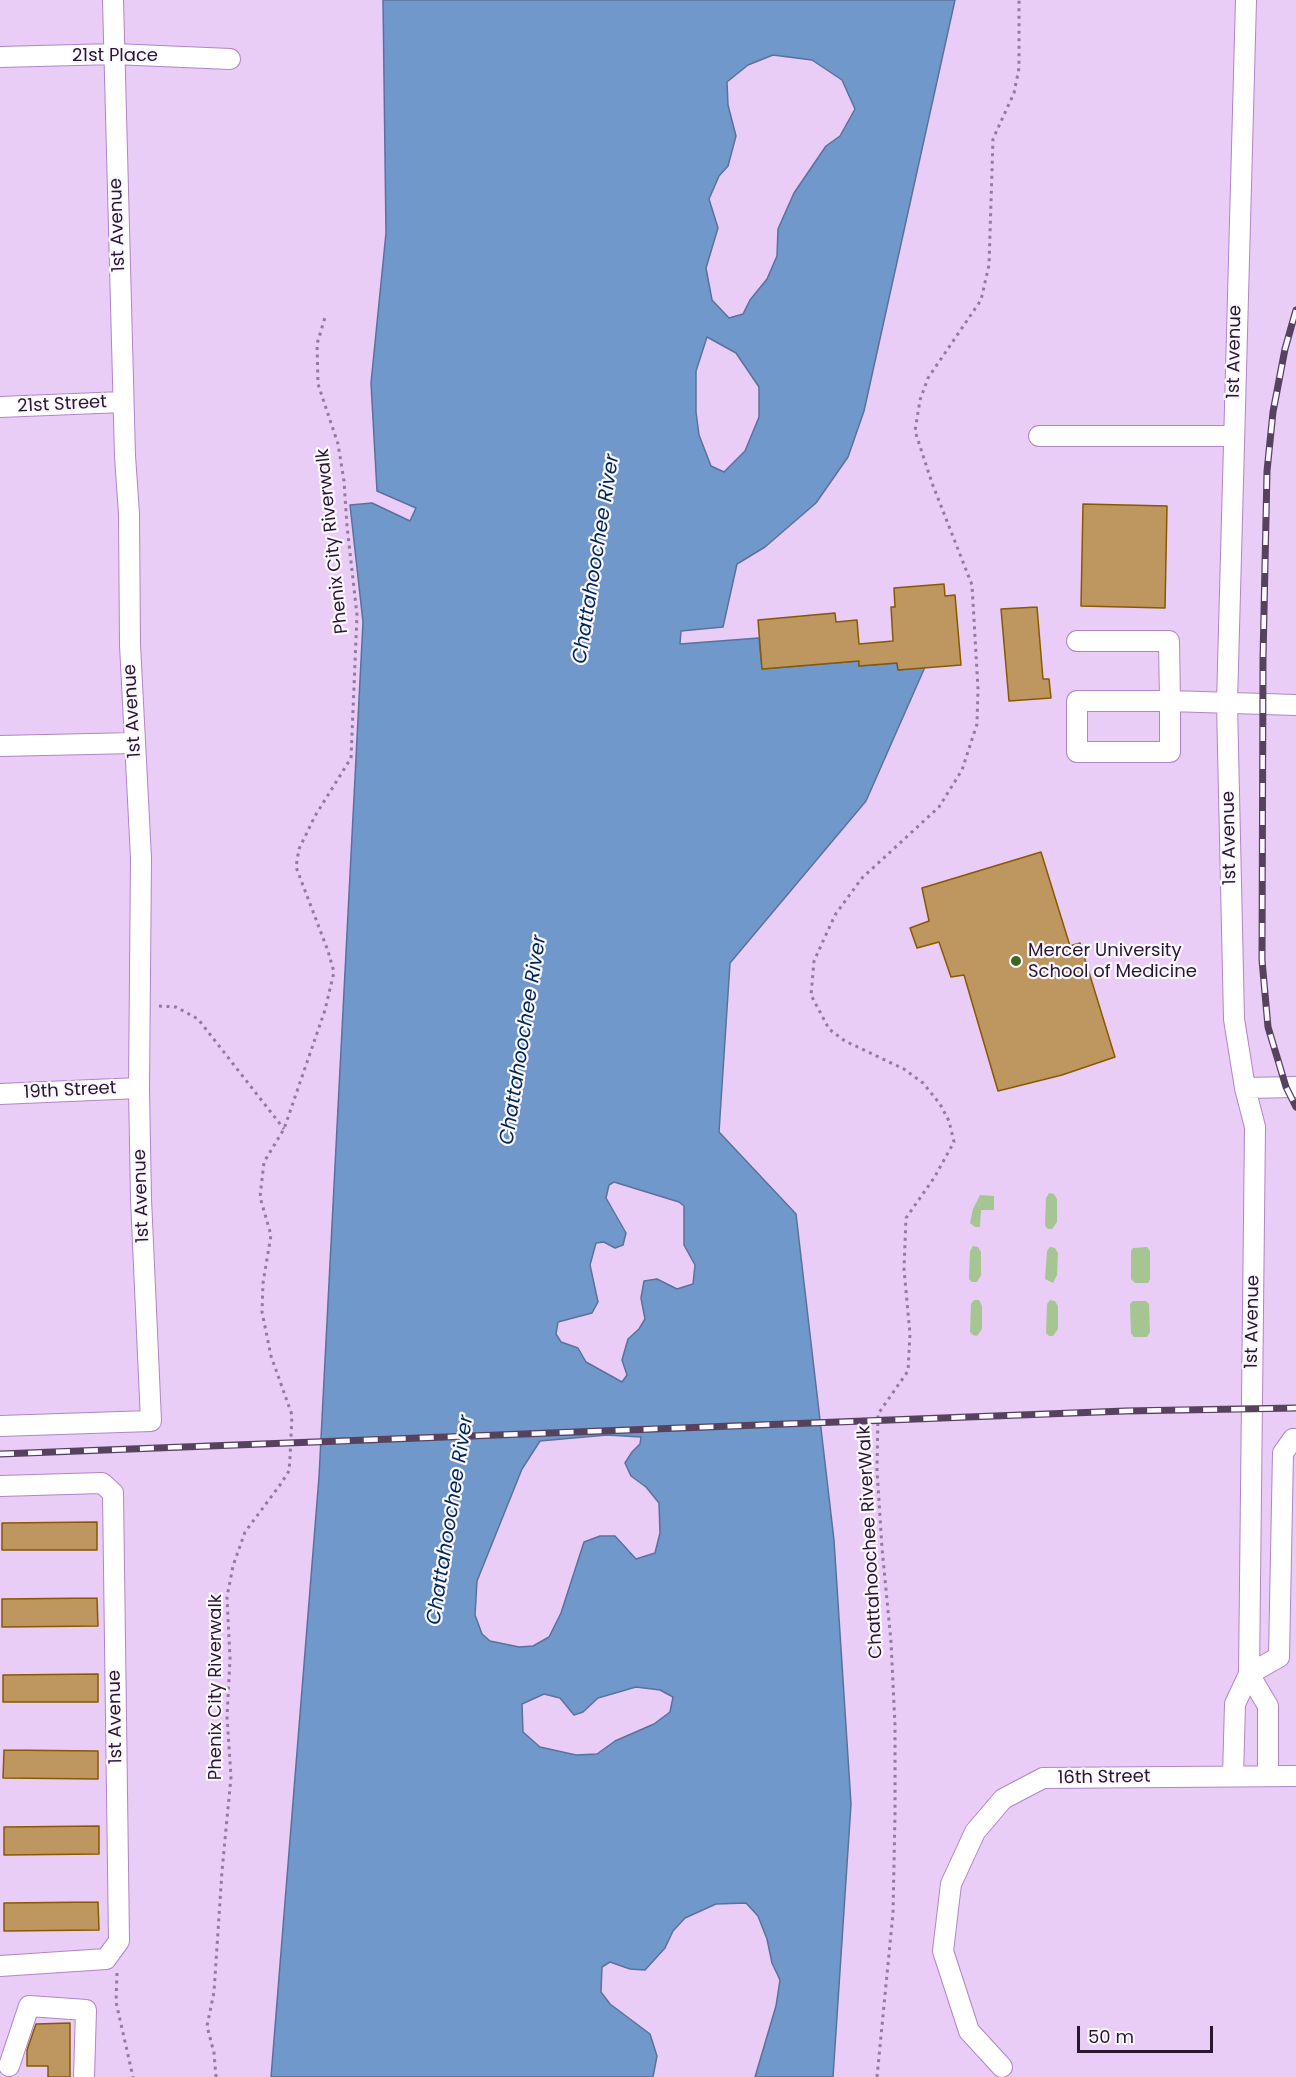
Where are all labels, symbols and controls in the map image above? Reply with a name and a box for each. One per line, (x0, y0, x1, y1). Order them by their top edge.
street label: 21st Place (72, 45, 158, 67)
street label: 1st Avenue (106, 178, 130, 272)
street label: 1st Avenue (1223, 305, 1247, 399)
street label: 21st Street (17, 392, 107, 418)
street label: Phenix City Riverwalk (313, 447, 353, 635)
water label: Chattahoochee River (569, 452, 625, 666)
street label: 1st Avenue (120, 663, 146, 759)
street label: 1st Avenue (1218, 791, 1242, 885)
water label: Chattahoochee River (496, 933, 552, 1147)
place label: Mercer University School of Medicine (1028, 940, 1197, 982)
marker: Mercer University School of Medicine (1009, 954, 1023, 968)
street label: 19th Street (23, 1078, 117, 1104)
street label: 1st Avenue (130, 1149, 154, 1243)
street label: 1st Avenue (1241, 1275, 1265, 1369)
water label: Chattahoochee River (423, 1413, 479, 1627)
street label: Chattahoochee RiverWalk (854, 1425, 888, 1659)
street label: Phenix City Riverwalk (205, 1594, 227, 1780)
street label: 1st Avenue (104, 1670, 128, 1764)
street label: 16th Street (1057, 1766, 1151, 1790)
scale bar (1080, 2014, 1216, 2052)
text: 50 m (1088, 2024, 1134, 2049)

